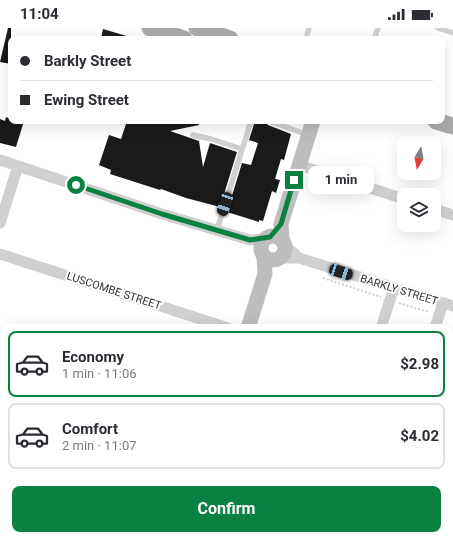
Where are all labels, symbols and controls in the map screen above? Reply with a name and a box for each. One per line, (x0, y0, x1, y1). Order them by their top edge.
text: 11:04 (20, 5, 59, 23)
text: Barkly Street (44, 52, 131, 70)
text: Ewing Street (44, 91, 129, 109)
north arrow (397, 136, 441, 180)
map controls (397, 136, 441, 232)
callout: 1 min (308, 166, 374, 194)
route end (285, 171, 303, 189)
text: 1 min (325, 172, 357, 187)
route start (67, 176, 85, 194)
button: layers (397, 188, 441, 232)
car (216, 191, 234, 217)
car (328, 263, 354, 281)
street label: LUSCOMBE STREET (65, 270, 163, 313)
street label: BARKLY STREET (358, 272, 440, 308)
icon: car (14, 346, 50, 382)
text: Economy (62, 348, 124, 366)
text: $2.98 (400, 355, 439, 373)
text: 1 min · 11:06 (62, 366, 137, 381)
icon: car (14, 418, 50, 454)
text: Comfort (62, 420, 118, 438)
text: $4.02 (400, 427, 439, 445)
text: 2 min · 11:07 (62, 438, 137, 453)
button: Confirm (12, 486, 441, 532)

